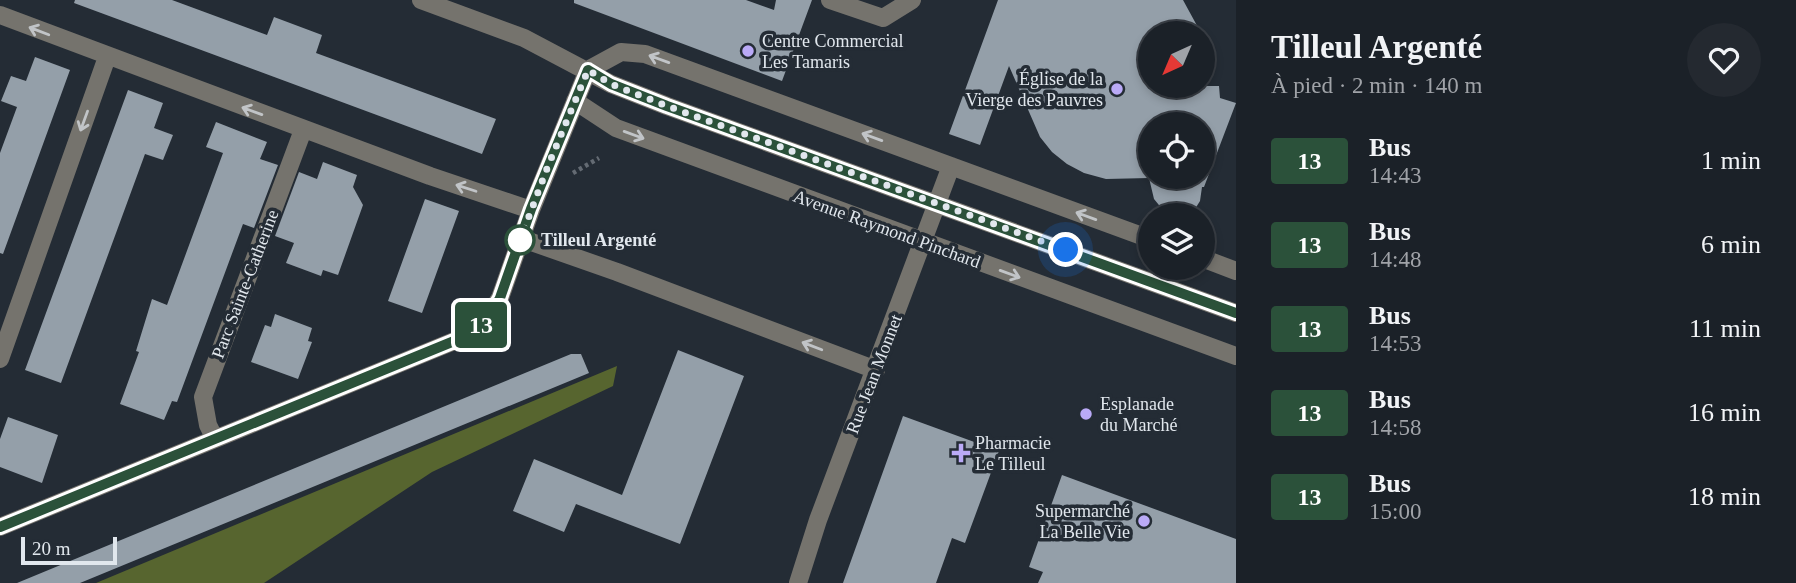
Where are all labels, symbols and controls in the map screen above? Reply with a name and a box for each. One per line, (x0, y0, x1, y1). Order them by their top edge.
north arrow (1138, 21, 1214, 98)
map controls (1138, 21, 1215, 280)
button: heart (1687, 23, 1761, 97)
one-way arrow (29, 24, 50, 36)
text: Tilleul Argenté (1271, 29, 1482, 65)
place label: Centre Commercial Les Tamaris (762, 31, 903, 72)
marker: Centre Commercial Les Tamaris (740, 43, 756, 59)
one-way arrow (648, 52, 670, 64)
place label: Église de la Vierge des Pauvres (965, 68, 1103, 110)
text: À pied · 2 min · 140 m (1271, 73, 1482, 98)
marker: Église de la Vierge des Pauvres (1109, 81, 1125, 97)
one-way arrow (242, 104, 263, 116)
one-way arrow (77, 110, 89, 132)
button: locate (1138, 112, 1215, 189)
one-way arrow (622, 130, 644, 142)
one-way arrow (862, 130, 884, 142)
text: Bus (1369, 133, 1411, 162)
text: 1 min (1701, 146, 1761, 175)
text: 13 (1298, 148, 1322, 174)
text: 14:43 (1369, 163, 1421, 188)
one-way arrow (455, 181, 477, 194)
street label: Avenue Raymond Pinchard (791, 186, 983, 272)
button: layers (1138, 203, 1215, 280)
street label: Parc Sainte-Catherine (207, 207, 283, 361)
one-way arrow (1075, 208, 1097, 221)
text: Bus (1369, 217, 1411, 246)
marker: Tilleul Argenté (505, 225, 535, 255)
place label: Tilleul Argenté (541, 230, 656, 250)
text: 6 min (1701, 230, 1761, 259)
your location (1048, 232, 1083, 267)
text: 13 (1298, 232, 1322, 258)
text: 14:48 (1369, 247, 1421, 272)
one-way arrow (998, 269, 1020, 281)
text: Bus (1369, 301, 1411, 330)
line badge: 13 (449, 302, 512, 348)
text: 13 (469, 312, 493, 338)
street label: Rue Jean Monnet (842, 312, 906, 436)
text: 11 min (1689, 314, 1761, 343)
text: 13 (1298, 316, 1322, 342)
text: 14:53 (1369, 331, 1421, 356)
one-way arrow (802, 339, 824, 351)
text: Bus (1369, 385, 1411, 414)
place label: Esplanade du Marché (1100, 394, 1177, 435)
text: 16 min (1688, 398, 1761, 427)
text: 13 (1298, 400, 1322, 426)
marker: Esplanade du Marché (1078, 406, 1094, 422)
text: 14:58 (1369, 415, 1421, 440)
place label: Pharmacie Le Tilleul (975, 433, 1051, 474)
marker: Pharmacie Le Tilleul (953, 445, 969, 461)
text: Bus (1369, 469, 1411, 498)
text: 18 min (1688, 482, 1761, 511)
text: 13 (1298, 484, 1322, 510)
text: 15:00 (1369, 499, 1421, 524)
place label: Supermarché La Belle Vie (1035, 501, 1130, 542)
marker: Supermarché La Belle Vie (1136, 513, 1152, 529)
scale bar (21, 534, 117, 566)
text: 20 m (32, 538, 71, 559)

